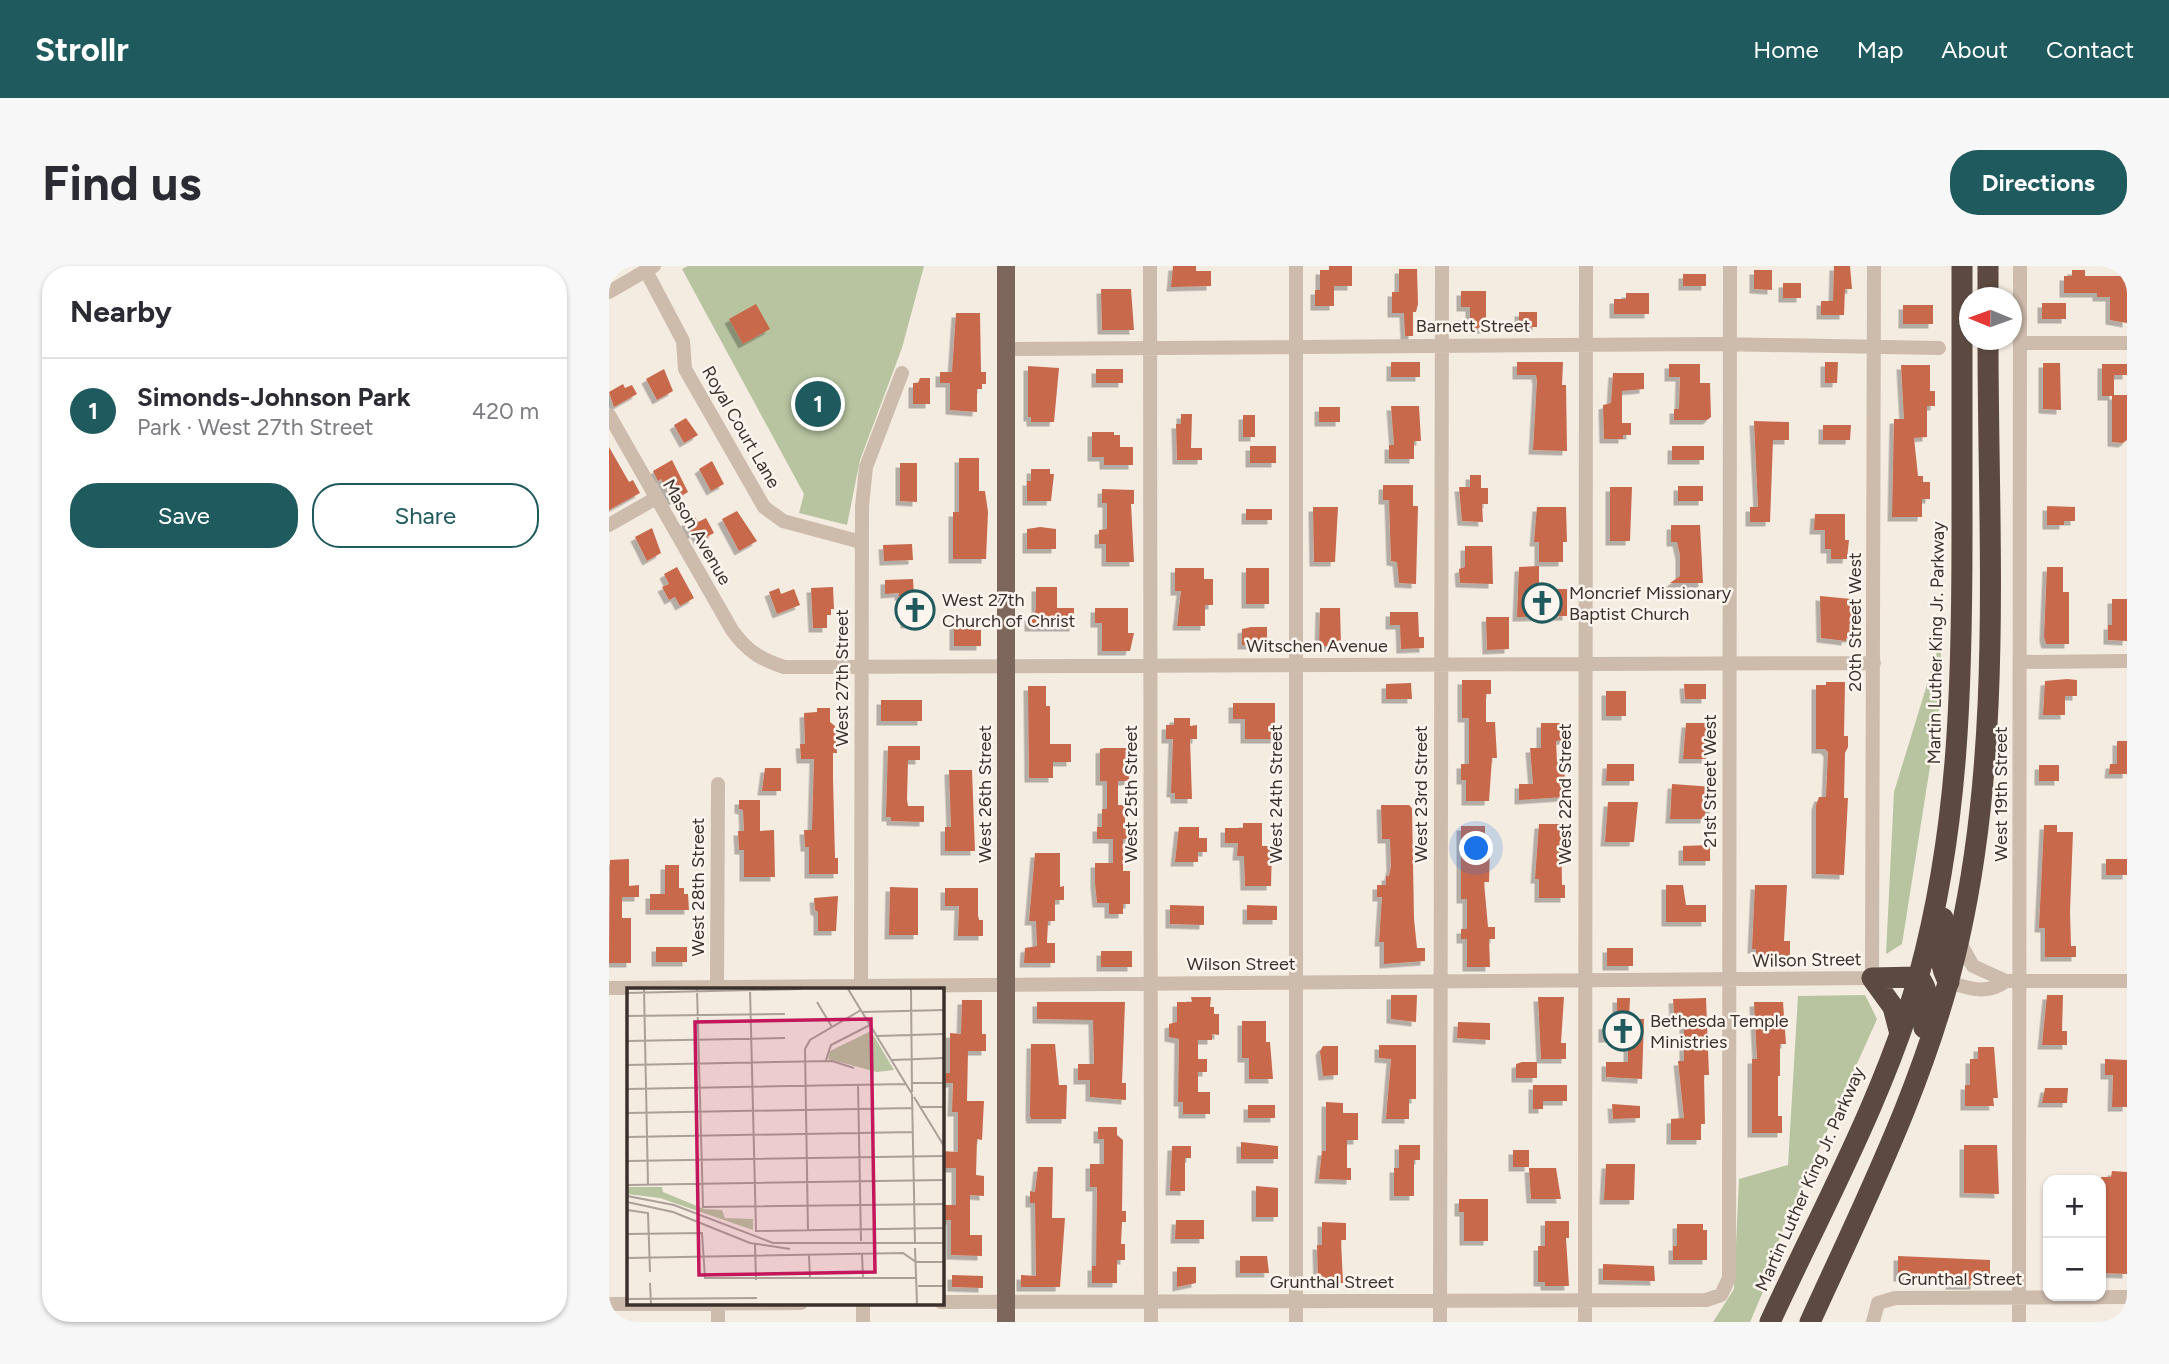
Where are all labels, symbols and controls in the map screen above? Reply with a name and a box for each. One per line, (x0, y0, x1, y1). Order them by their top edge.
text: Strollr (35, 30, 129, 69)
text: Home (1753, 35, 1819, 64)
text: Map (1857, 35, 1903, 64)
text: About (1941, 35, 2008, 64)
text: Contact (2046, 35, 2134, 64)
button: Directions (1950, 150, 2127, 215)
text: Find us (42, 153, 201, 212)
north arrow (1959, 287, 2022, 350)
text: Nearby (70, 293, 172, 330)
street label: Barnett Street (1416, 315, 1530, 337)
street label: Royal Court Lane (697, 362, 785, 492)
pin: 1 (795, 378, 841, 430)
text: Simonds-Johnson Park (137, 381, 411, 413)
text: 1 (88, 397, 98, 425)
text: 420 m (472, 397, 539, 425)
text: Park · West 27th Street (137, 413, 374, 441)
street label: Mason Avenue (658, 475, 736, 589)
button: Save (70, 483, 298, 548)
button: Share (312, 483, 539, 548)
street label: Martin Luther King Jr. Parkway (1923, 521, 1949, 765)
street label: 20th Street West (1844, 552, 1866, 692)
church icon: Moncrief Missionary Baptist Church (1521, 582, 1563, 624)
place label: Moncrief Missionary Baptist Church (1569, 582, 1732, 625)
church icon: West 27th Church of Christ (894, 589, 936, 631)
place label: West 27th Church of Christ (942, 589, 1076, 632)
street label: West 27th Street (831, 609, 853, 747)
street label: Witschen Avenue (1246, 635, 1388, 657)
street label: 21st Street West (1699, 714, 1721, 848)
street label: West 22nd Street (1554, 723, 1576, 865)
street label: West 24th Street (1265, 724, 1287, 863)
street label: West 26th Street (974, 725, 996, 863)
street label: West 25th Street (1120, 725, 1142, 863)
street label: West 23rd Street (1410, 725, 1432, 863)
street label: West 19th Street (1990, 726, 2012, 862)
street label: West 28th Street (687, 817, 709, 956)
your location (1459, 831, 1493, 865)
street label: Wilson Street (1752, 948, 1862, 972)
street label: Wilson Street (1186, 953, 1296, 975)
inset map (627, 988, 943, 1304)
church icon: Bethesda Temple Ministries (1602, 1010, 1644, 1052)
place label: Bethesda Temple Ministries (1650, 1010, 1789, 1053)
street label: Martin Luther King Jr. Parkway (1751, 1063, 1870, 1294)
map controls (2043, 1175, 2106, 1301)
button: + (2043, 1175, 2106, 1238)
button: − (2043, 1238, 2106, 1301)
street label: Grunthal Street (1898, 1268, 2023, 1290)
street label: Grunthal Street (1270, 1271, 1395, 1293)

